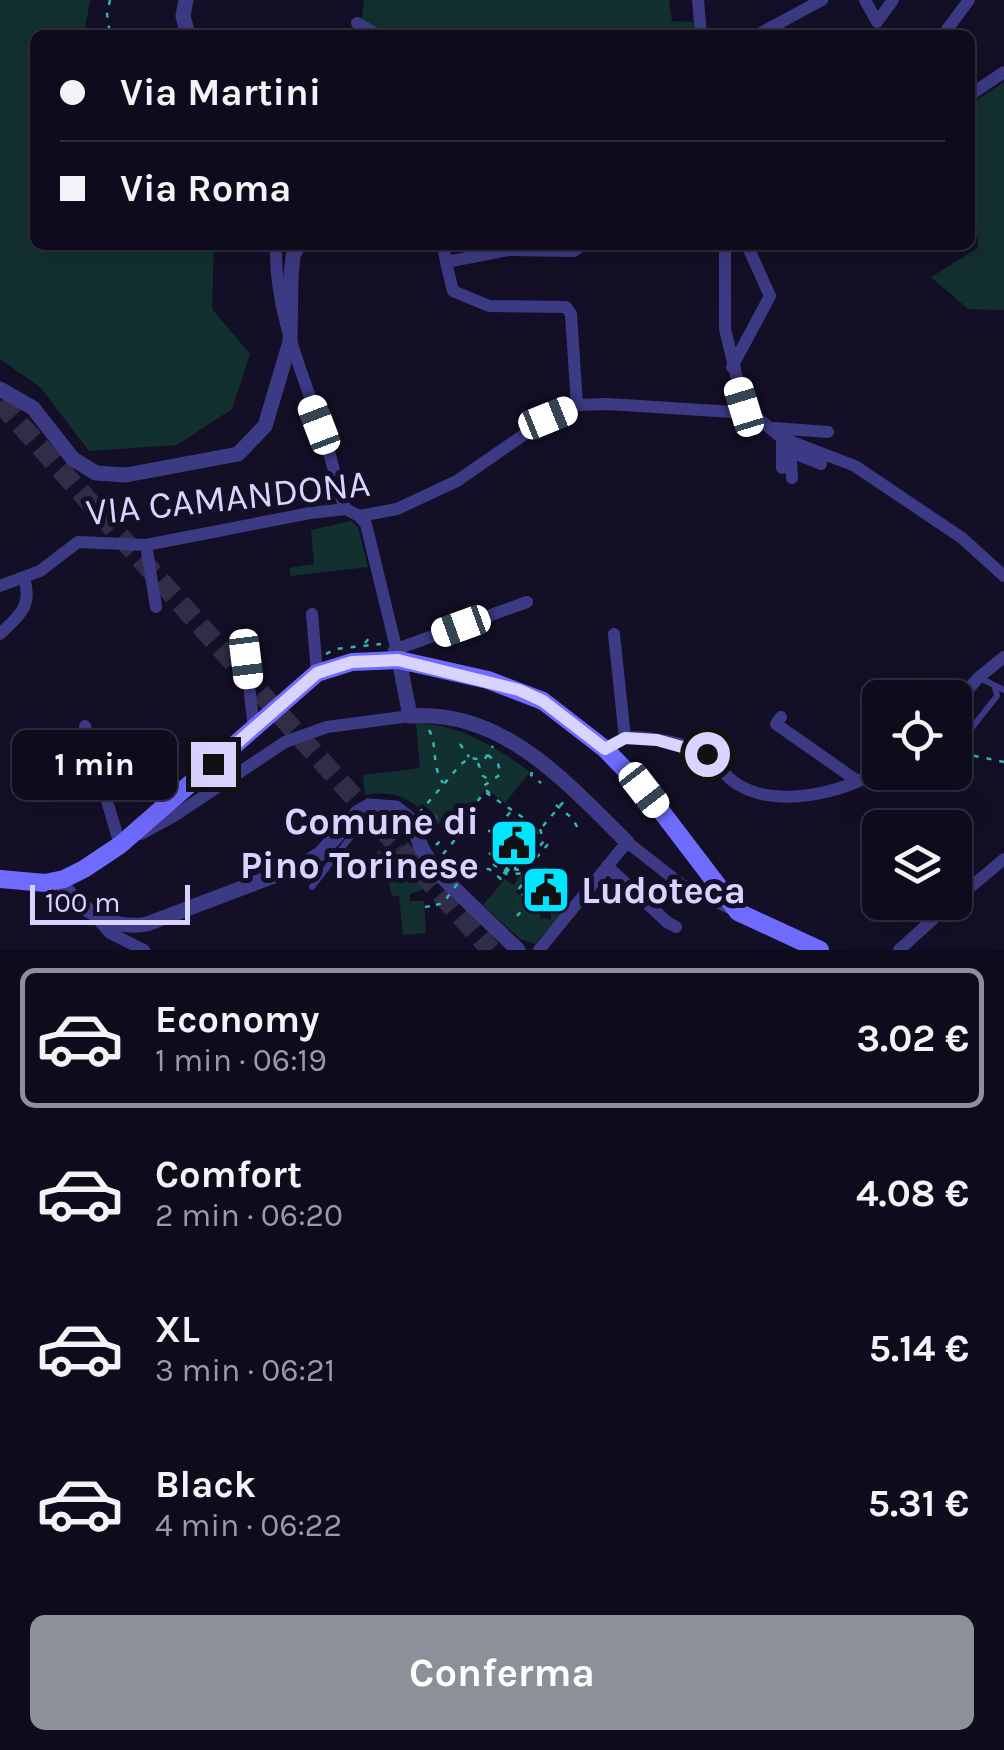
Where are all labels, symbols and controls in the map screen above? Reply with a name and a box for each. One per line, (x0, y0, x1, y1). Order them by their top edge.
text: Via Martini (120, 70, 321, 115)
text: Via Roma (120, 166, 291, 211)
car (721, 374, 767, 440)
car (294, 392, 344, 458)
car (515, 393, 581, 443)
street label: VIA CAMANDONA (84, 461, 372, 535)
car (428, 602, 494, 650)
car (227, 627, 265, 691)
map controls (862, 680, 972, 920)
button: locate (862, 680, 972, 790)
callout: 1 min (13, 729, 178, 799)
route start (685, 732, 730, 777)
route end (191, 742, 236, 787)
text: 1 min (54, 746, 135, 783)
car (614, 757, 674, 823)
place label: Comune di Pino Torinese (240, 799, 479, 888)
button: layers (862, 810, 972, 920)
public building icon: Comune di Pino Torinese (488, 817, 540, 869)
public building icon: Ludoteca (520, 864, 572, 916)
place label: Ludoteca (581, 868, 746, 913)
scale bar (30, 880, 190, 924)
text: 100 m (45, 886, 120, 919)
icon: car (35, 993, 125, 1083)
text: Economy (155, 997, 319, 1042)
text: 3.02 € (856, 1016, 969, 1061)
text: 1 min · 06:19 (155, 1042, 327, 1079)
icon: car (35, 1148, 125, 1238)
text: Comfort (155, 1152, 302, 1197)
text: 4.08 € (856, 1171, 969, 1216)
text: 2 min · 06:20 (155, 1197, 343, 1234)
icon: car (35, 1303, 125, 1393)
text: XL (155, 1307, 200, 1352)
text: 5.14 € (869, 1326, 969, 1371)
text: 3 min · 06:21 (155, 1352, 335, 1389)
icon: car (35, 1458, 125, 1548)
text: Black (155, 1462, 256, 1507)
text: 5.31 € (868, 1481, 969, 1526)
text: 4 min · 06:22 (155, 1507, 342, 1544)
button: Conferma (30, 1615, 974, 1730)

